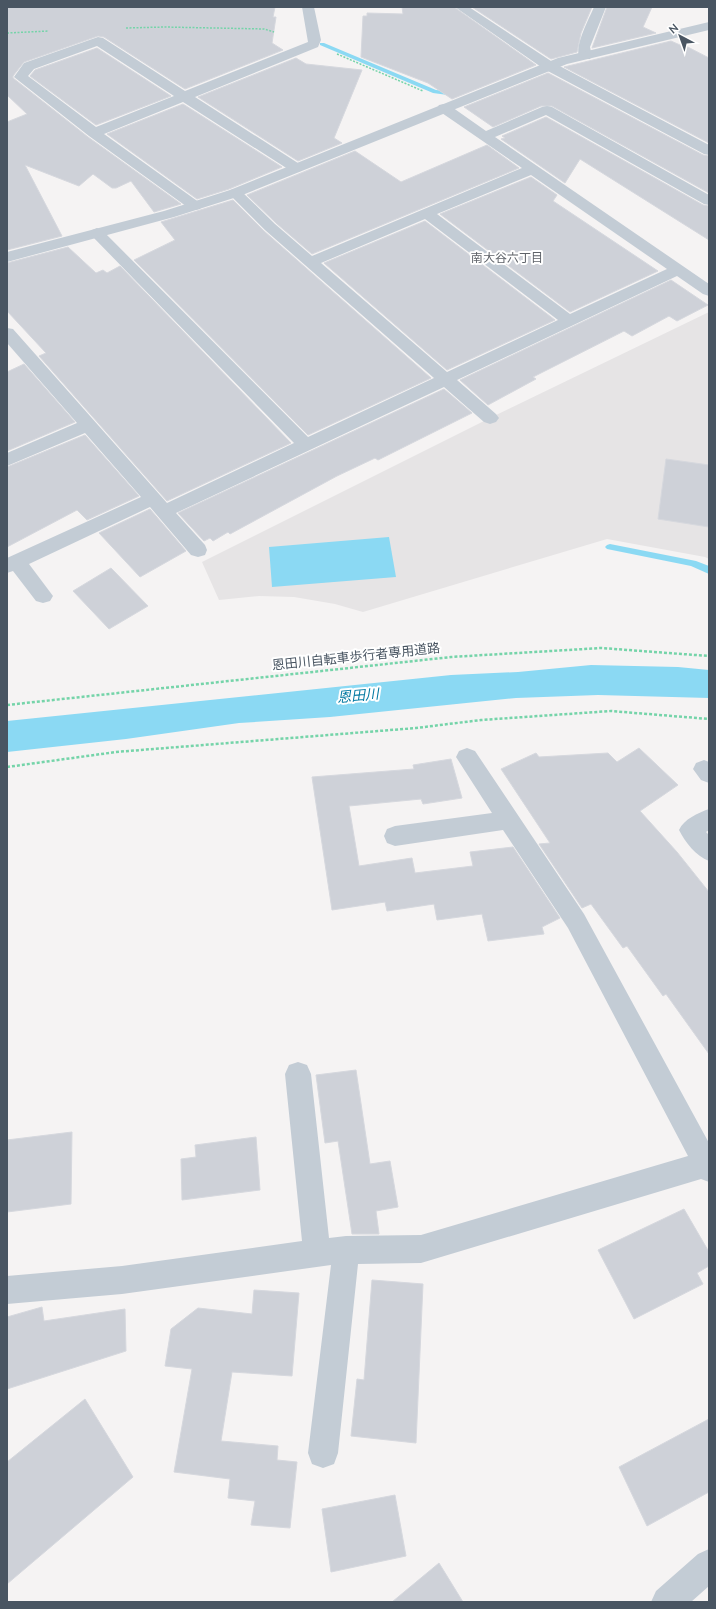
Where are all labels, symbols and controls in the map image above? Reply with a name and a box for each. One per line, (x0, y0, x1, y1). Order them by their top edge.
north arrow (660, 16, 700, 56)
text: N (666, 20, 682, 37)
district label: 南大谷六丁目 (471, 250, 543, 266)
street label: 恩田川自転車歩行者専用道路 (271, 639, 441, 675)
water label: 恩田川 (336, 685, 382, 707)

